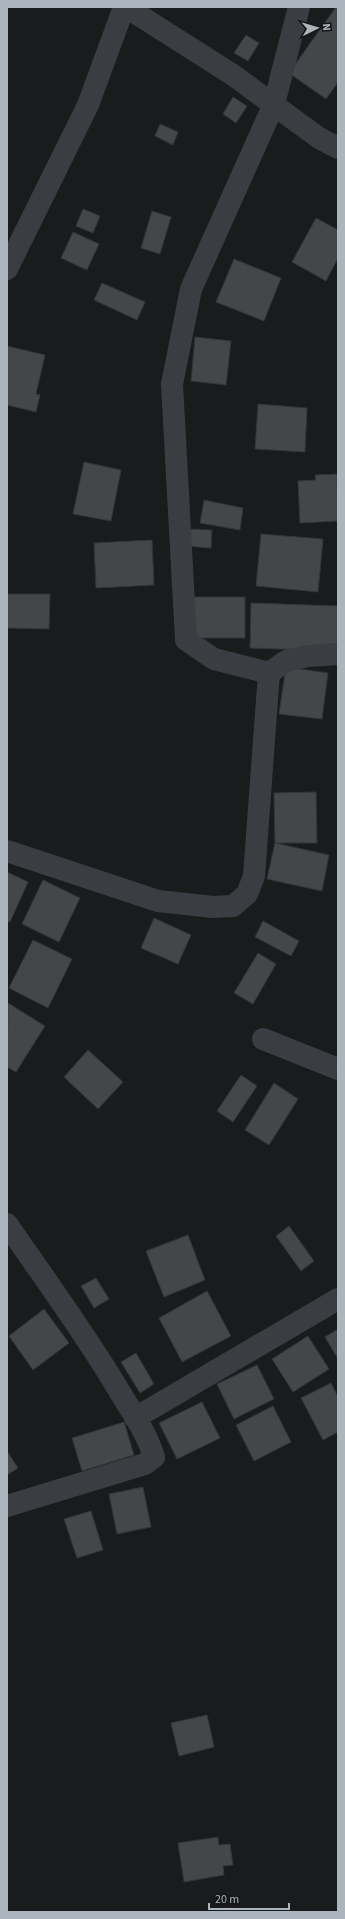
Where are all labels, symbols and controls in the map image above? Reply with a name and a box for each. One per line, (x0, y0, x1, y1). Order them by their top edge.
north arrow (297, 8, 337, 48)
text: N (319, 23, 334, 31)
scale bar (209, 1885, 289, 1911)
text: 20 m (215, 1891, 239, 1908)

